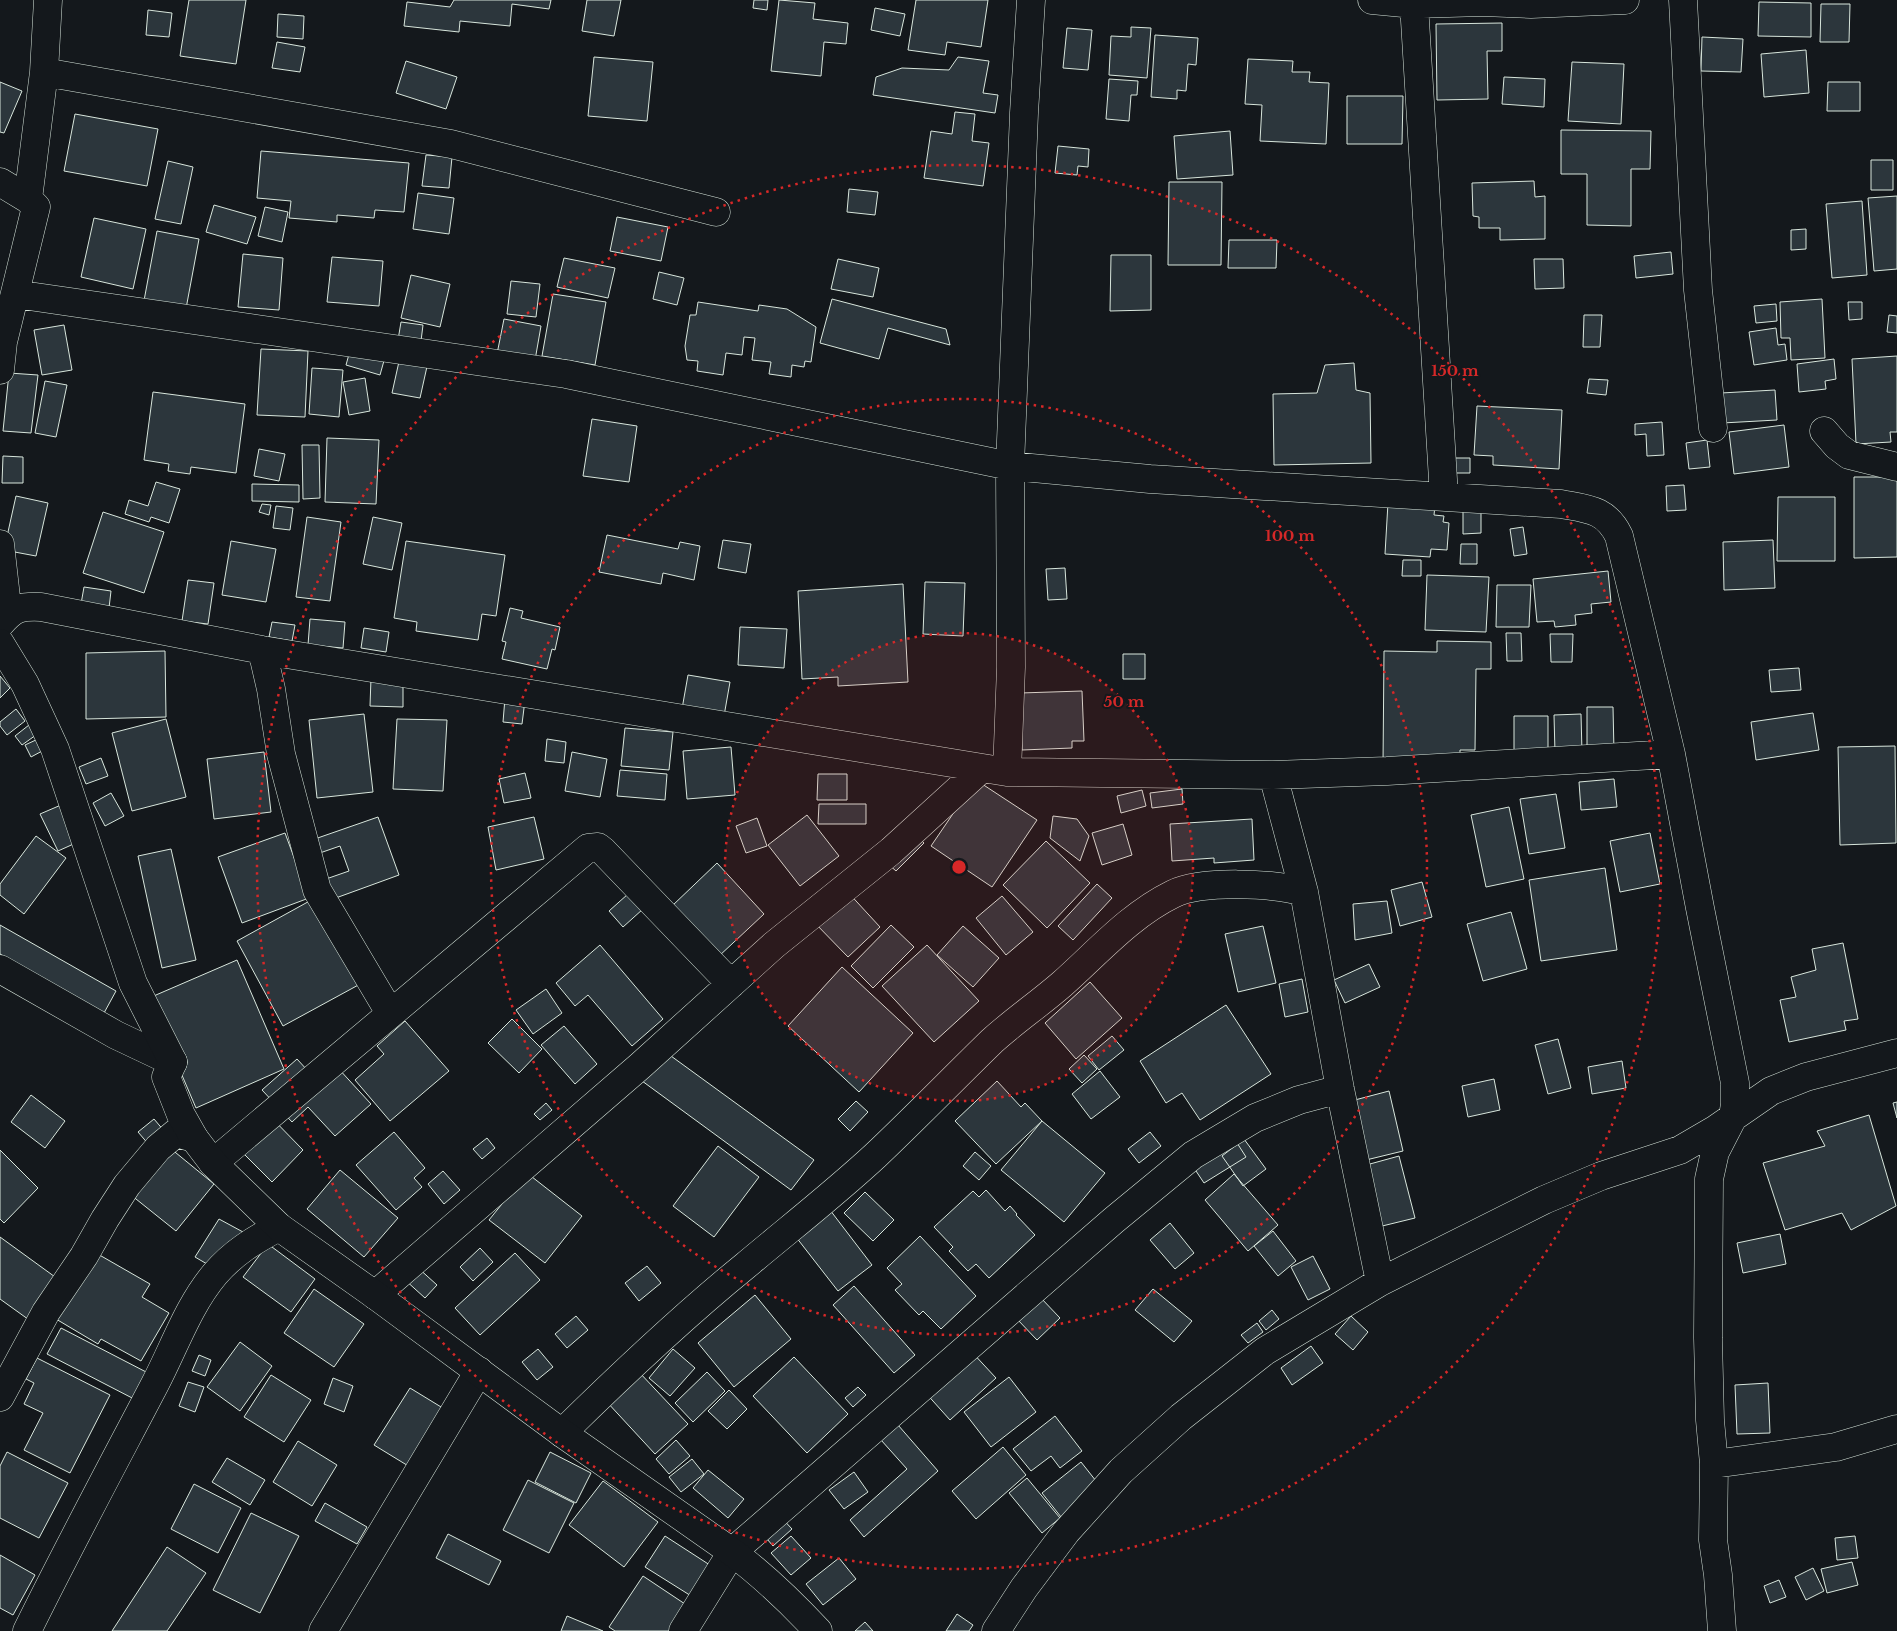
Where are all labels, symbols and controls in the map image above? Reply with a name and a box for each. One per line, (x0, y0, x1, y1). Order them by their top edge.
text: 150 m (1431, 361, 1479, 380)
text: 100 m (1265, 526, 1315, 545)
text: 50 m (1104, 692, 1145, 711)
centre of rings (950, 858, 968, 876)

